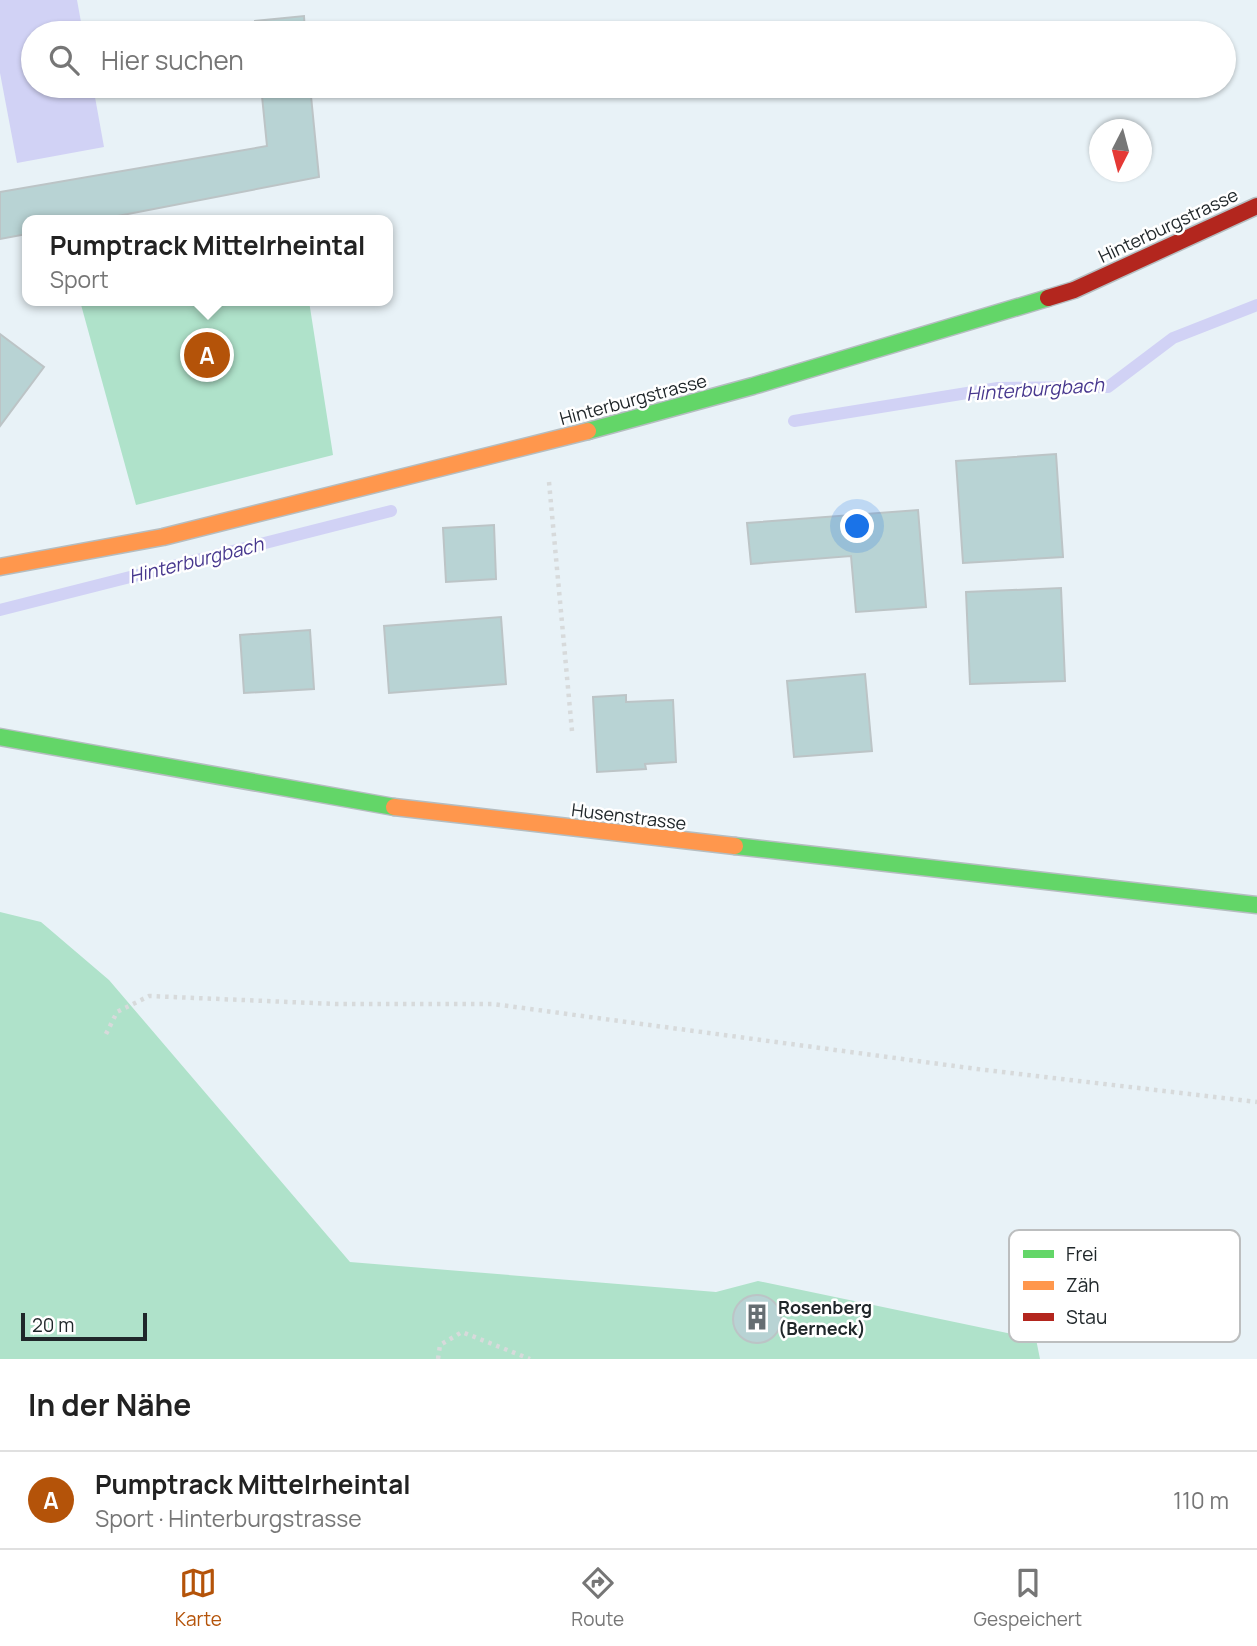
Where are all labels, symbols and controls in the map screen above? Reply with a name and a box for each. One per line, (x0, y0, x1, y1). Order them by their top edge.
search box (21, 21, 1236, 98)
icon: search (45, 41, 83, 79)
text: Hier suchen (101, 42, 244, 78)
north arrow (1089, 119, 1152, 182)
street label: Hinterburgstrasse (1094, 182, 1242, 268)
popup (22, 215, 393, 306)
text: Pumptrack Mittelrheintal (50, 227, 365, 263)
text: Sport (50, 263, 109, 295)
pin: A (184, 329, 230, 381)
street label: Hinterburgstrasse (557, 368, 709, 430)
water label: Hinterburgbach (965, 371, 1105, 407)
your location (840, 509, 874, 543)
water label: Hinterburgbach (126, 531, 267, 589)
street label: Husenstrasse (570, 797, 688, 835)
legend (1009, 1230, 1240, 1342)
text: Frei (1066, 1241, 1098, 1267)
text: Zäh (1066, 1272, 1100, 1298)
place label: Rosenberg (Berneck) (778, 1295, 872, 1340)
building icon: Rosenberg (Berneck) (742, 1302, 772, 1332)
text: Stau (1066, 1304, 1107, 1330)
scale bar (21, 1310, 147, 1342)
text: 20 m (32, 1312, 74, 1338)
text: In der Nähe (28, 1384, 191, 1425)
text: Pumptrack Mittelrheintal (95, 1466, 411, 1502)
text: A (43, 1484, 59, 1516)
text: 110 m (1173, 1484, 1229, 1516)
text: Sport · Hinterburgstrasse (95, 1502, 362, 1534)
tab: Karte (175, 1564, 222, 1632)
tab: Route (571, 1564, 624, 1632)
tab: Gespeichert (974, 1564, 1082, 1632)

